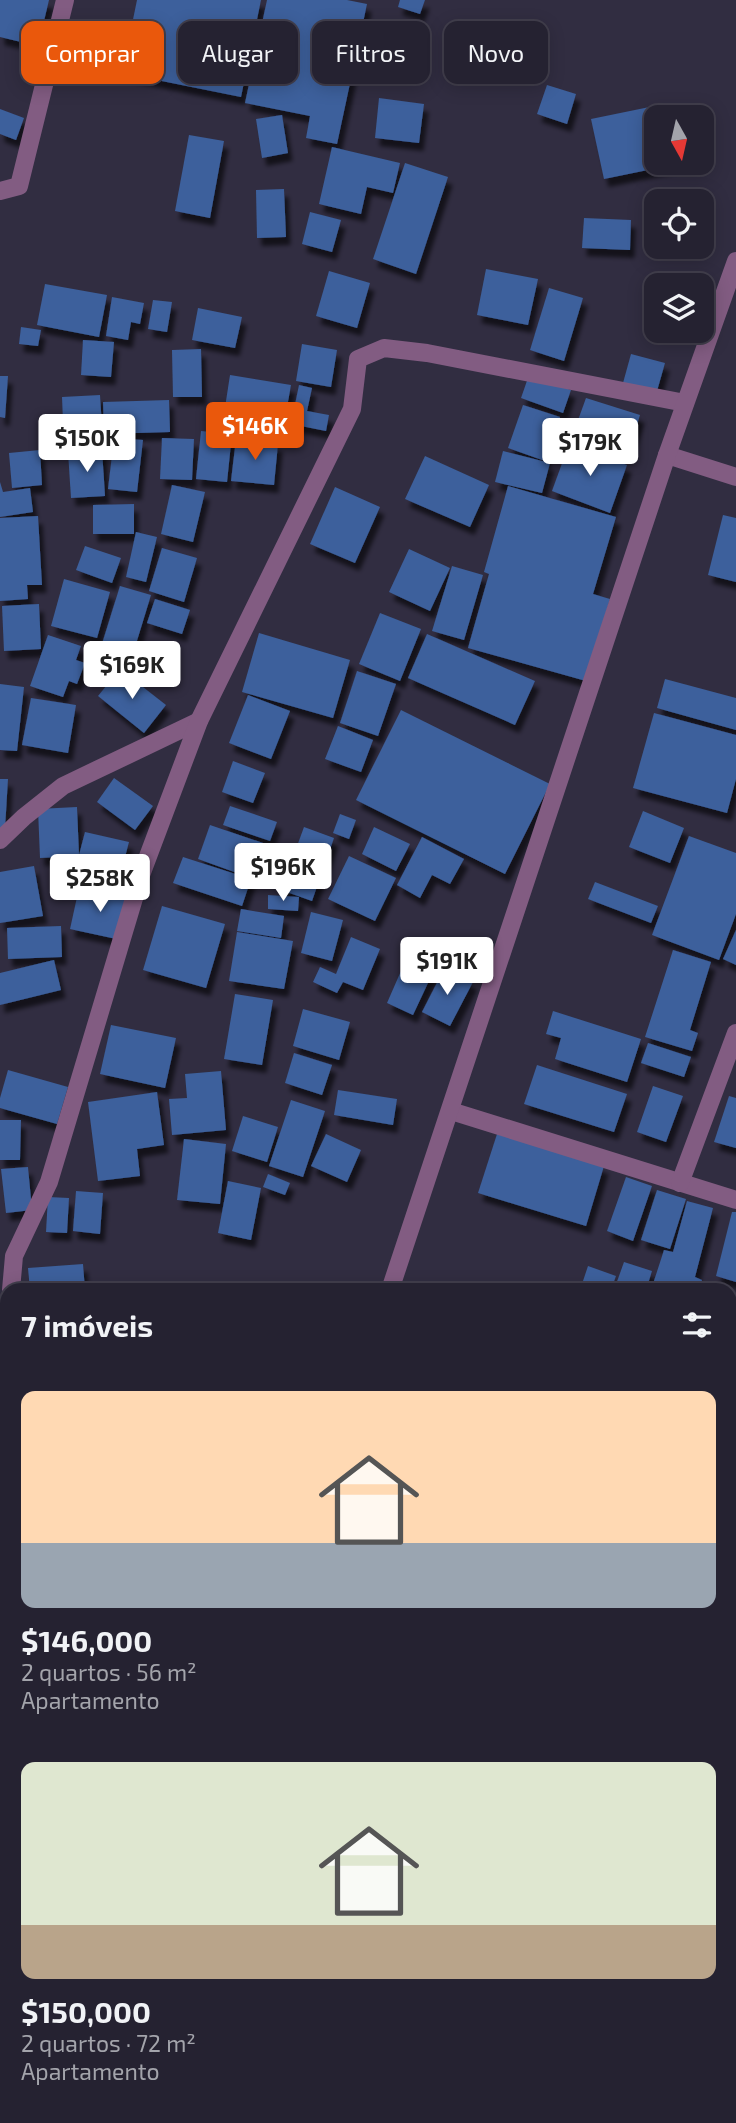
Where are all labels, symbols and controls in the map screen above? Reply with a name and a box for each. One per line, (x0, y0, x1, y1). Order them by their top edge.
chip: Comprar (21, 21, 164, 84)
chip: Alugar (178, 21, 298, 84)
chip: Filtros (312, 21, 430, 84)
chip: Novo (444, 21, 548, 84)
north arrow (644, 105, 714, 175)
map controls (644, 105, 714, 343)
button: locate (644, 189, 714, 259)
button: layers (644, 273, 714, 343)
pin: $146K (206, 402, 304, 462)
text: $146K (222, 411, 288, 439)
pin: $150K (38, 414, 136, 474)
pin: $179K (541, 419, 639, 478)
text: $150K (54, 423, 120, 451)
text: $179K (558, 427, 622, 455)
pin: $169K (83, 642, 181, 701)
text: $169K (100, 650, 165, 678)
pin: $196K (234, 844, 332, 903)
text: $196K (251, 852, 316, 880)
pin: $258K (51, 855, 149, 914)
text: $258K (66, 863, 134, 891)
pin: $191K (398, 937, 496, 997)
text: $191K (416, 946, 478, 974)
icon: filters (678, 1306, 716, 1344)
text: 7 imóveis (21, 1307, 153, 1343)
icon: home (306, 1437, 432, 1563)
text: $146,000 (21, 1622, 152, 1658)
text: 2 quartos · 56 m² (21, 1658, 197, 1686)
text: Apartamento (21, 1686, 160, 1714)
icon: home (306, 1808, 432, 1934)
text: $150,000 (21, 1993, 151, 2029)
text: 2 quartos · 72 m² (21, 2029, 196, 2057)
text: Apartamento (21, 2057, 160, 2085)

